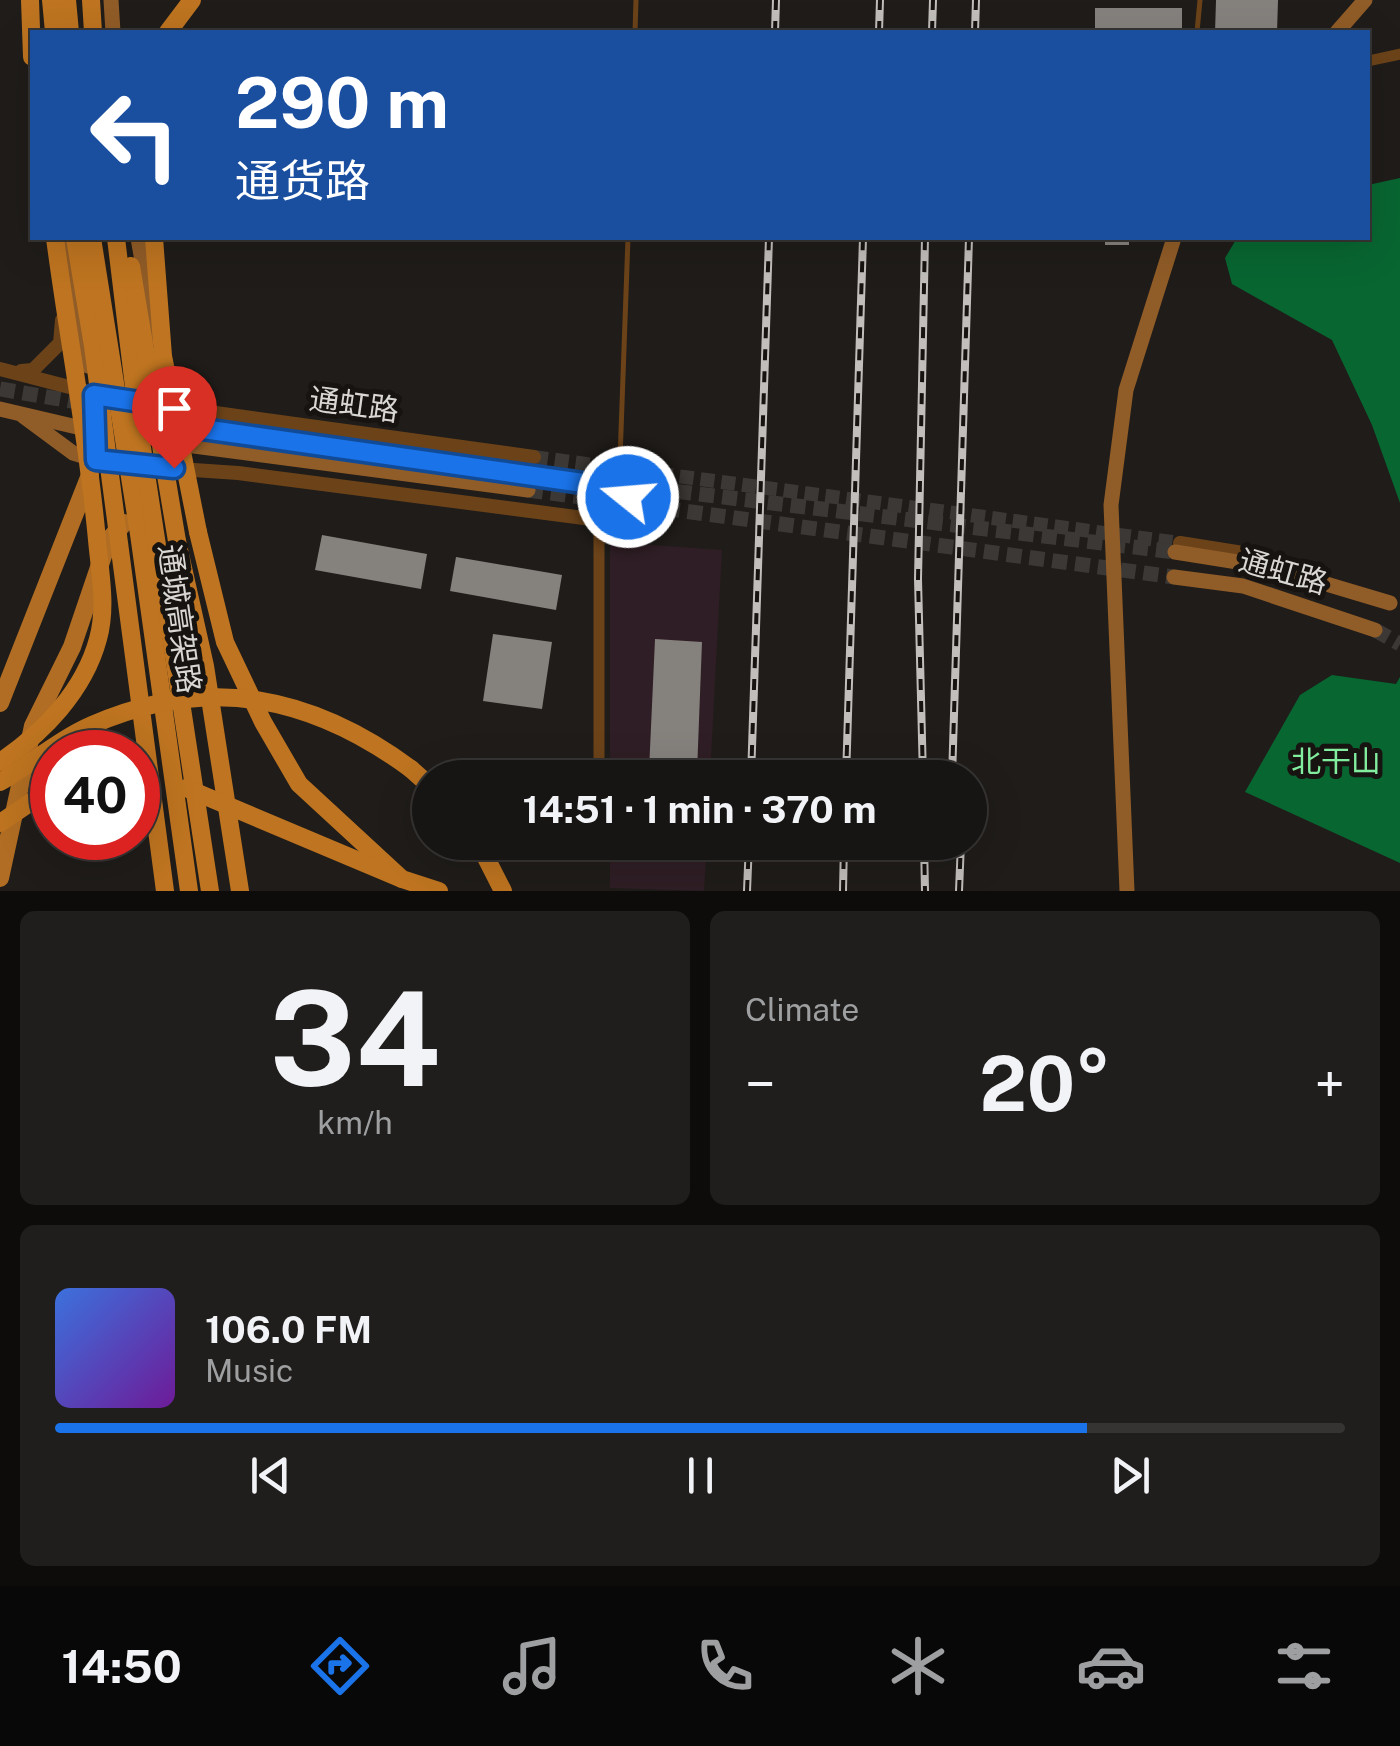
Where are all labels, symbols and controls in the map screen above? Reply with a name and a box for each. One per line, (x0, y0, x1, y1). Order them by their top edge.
text: 290 m (235, 61, 449, 144)
icon: left (70, 70, 200, 200)
text: 通货路 (235, 154, 370, 207)
pin (132, 366, 217, 469)
street label: 通虹路 (307, 380, 401, 428)
icon: arrive (147, 381, 202, 436)
position arrow (576, 445, 680, 549)
street label: 通虹路 (1235, 541, 1331, 601)
street label: 通城高架路 (152, 542, 208, 696)
speed limit sign: 40 (30, 730, 160, 860)
park label: 北干山 (1291, 743, 1381, 779)
text: 14:51 · 1 min · 370 m (523, 787, 876, 832)
text: 34 (269, 963, 441, 1115)
text: Climate (745, 991, 859, 1028)
text: 20° (979, 1040, 1111, 1128)
text: − (745, 1052, 776, 1116)
text: + (1314, 1052, 1345, 1116)
text: km/h (317, 1104, 393, 1141)
text: 106.0 FM (205, 1307, 372, 1352)
text: Music (205, 1352, 293, 1389)
icon: previous (243, 1448, 298, 1503)
icon: pause (673, 1448, 728, 1503)
icon: next (1103, 1448, 1158, 1503)
icon: directions (305, 1631, 375, 1701)
icon: music (497, 1631, 567, 1701)
icon: phone (690, 1631, 760, 1701)
icon: climate (883, 1631, 953, 1701)
icon: car (1076, 1631, 1146, 1701)
icon: filters (1269, 1631, 1339, 1701)
text: 14:50 (61, 1640, 182, 1693)

